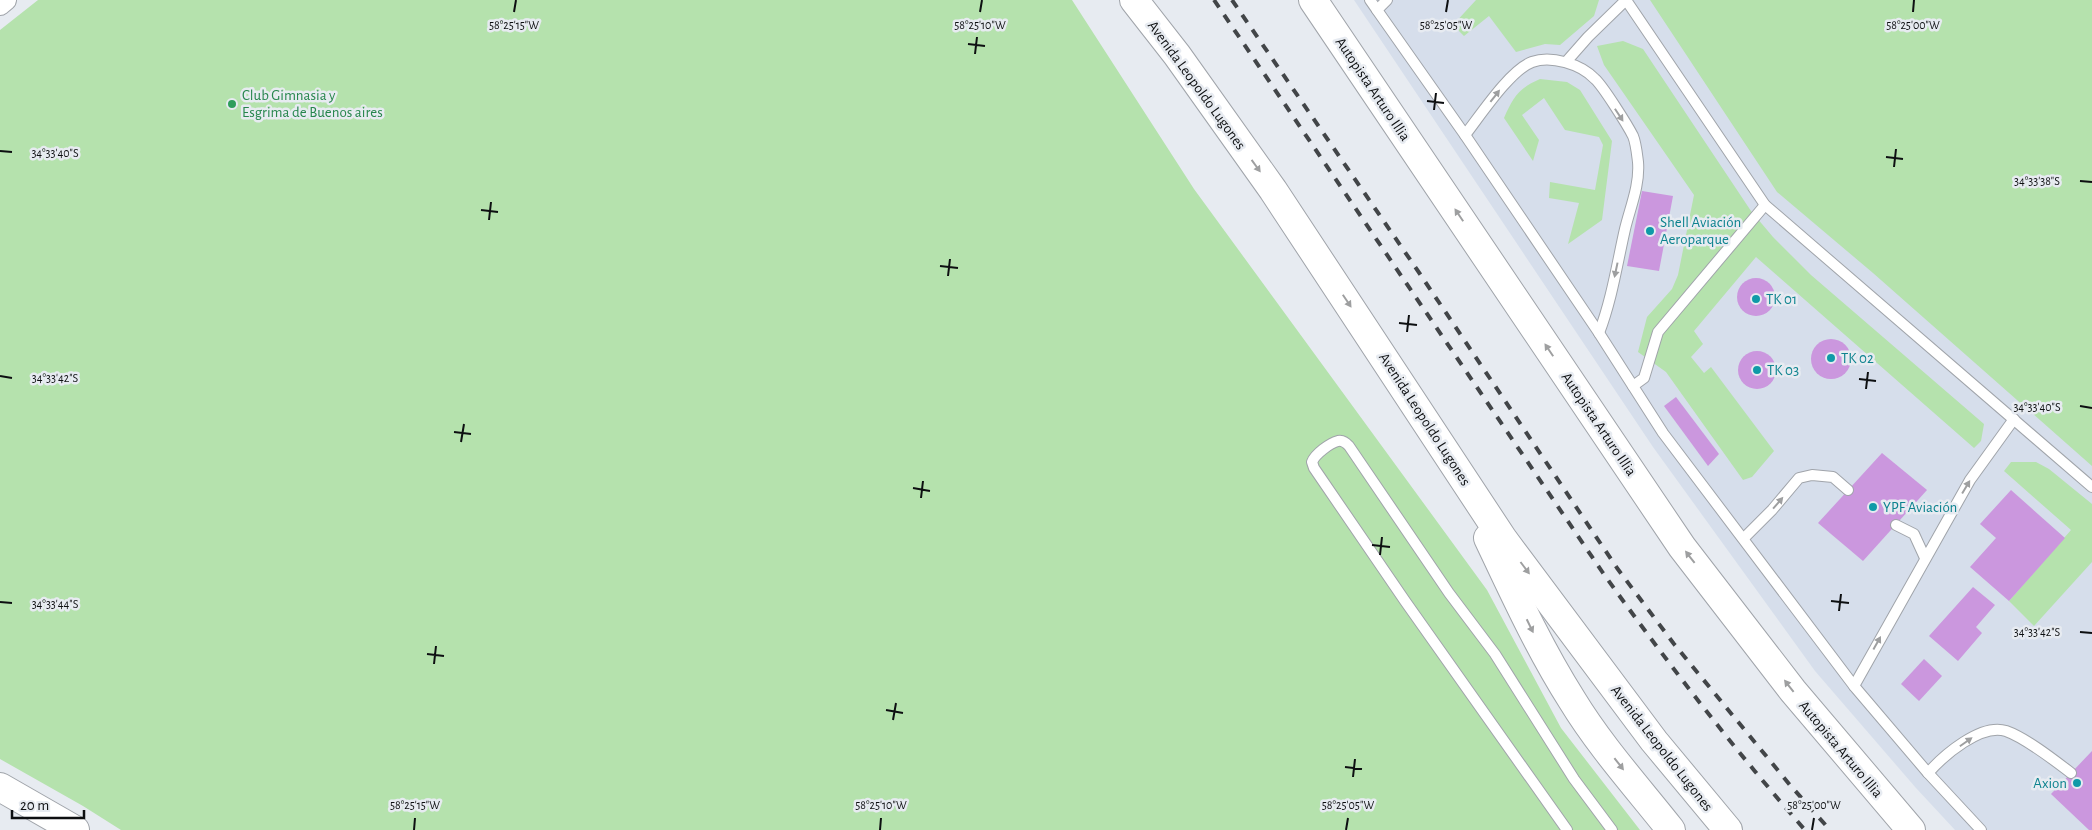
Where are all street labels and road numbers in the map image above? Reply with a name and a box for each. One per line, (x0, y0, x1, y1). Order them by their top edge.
street label: Avenida Leopoldo Lugones (1145, 18, 1248, 152)
street label: Autopista Arturo Illia (1332, 35, 1413, 144)
street label: Avenida Leopoldo Lugones (1376, 350, 1473, 488)
street label: Autopista Arturo Illia (1558, 370, 1639, 479)
street label: Avenida Leopoldo Lugones (1608, 683, 1715, 814)
street label: Autopista Arturo Illia (1796, 698, 1885, 801)

